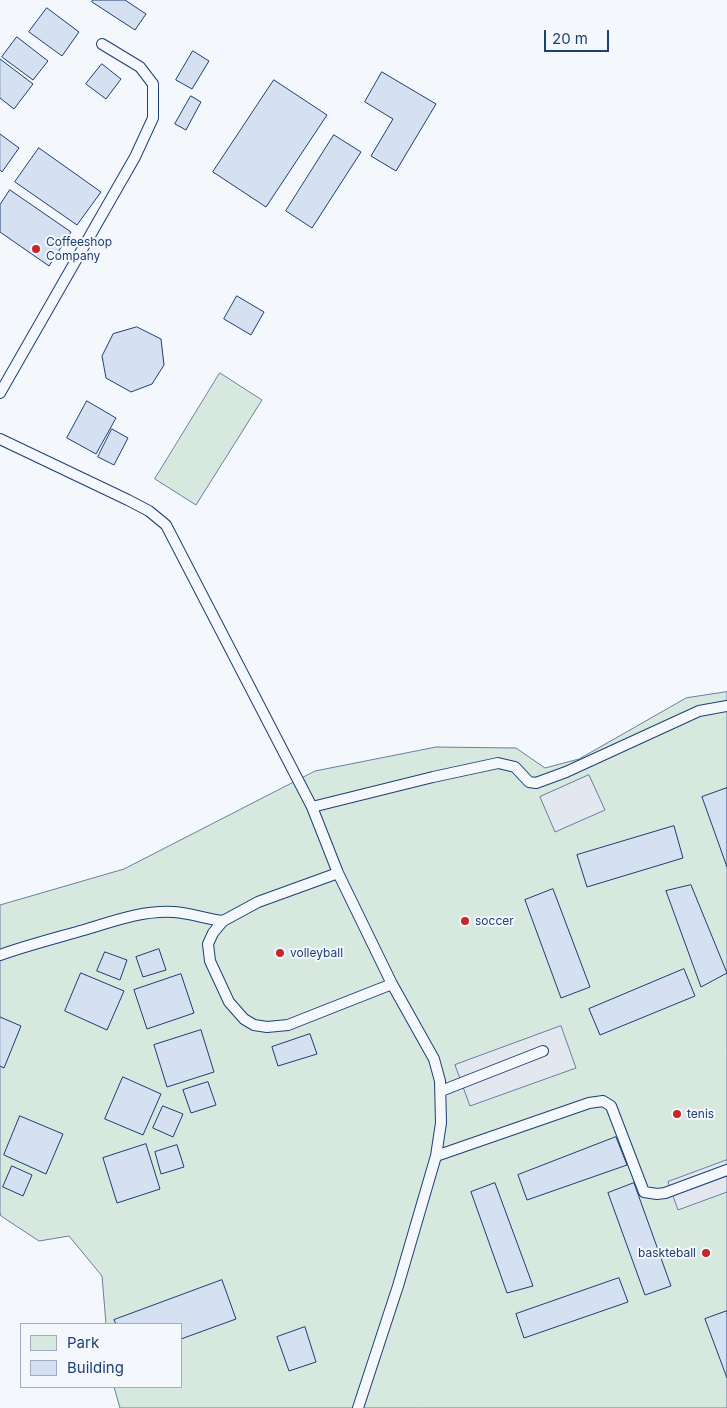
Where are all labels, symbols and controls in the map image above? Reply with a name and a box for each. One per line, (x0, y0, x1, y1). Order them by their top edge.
scale bar (547, 20, 612, 52)
text: 20 m (552, 29, 588, 48)
place label: Coffeeshop Company (46, 235, 112, 263)
marker: Coffeeshop Company (30, 243, 42, 255)
place label: soccer (475, 914, 514, 928)
marker: soccer (459, 915, 471, 927)
place label: volleyball (290, 946, 343, 960)
marker: volleyball (274, 947, 286, 959)
place label: tenis (687, 1107, 714, 1121)
marker: tenis (671, 1108, 683, 1120)
place label: baskteball (638, 1246, 696, 1260)
marker: baskteball (700, 1247, 712, 1259)
legend (20, 1323, 182, 1388)
text: Park (67, 1333, 99, 1352)
text: Building (67, 1358, 124, 1377)

